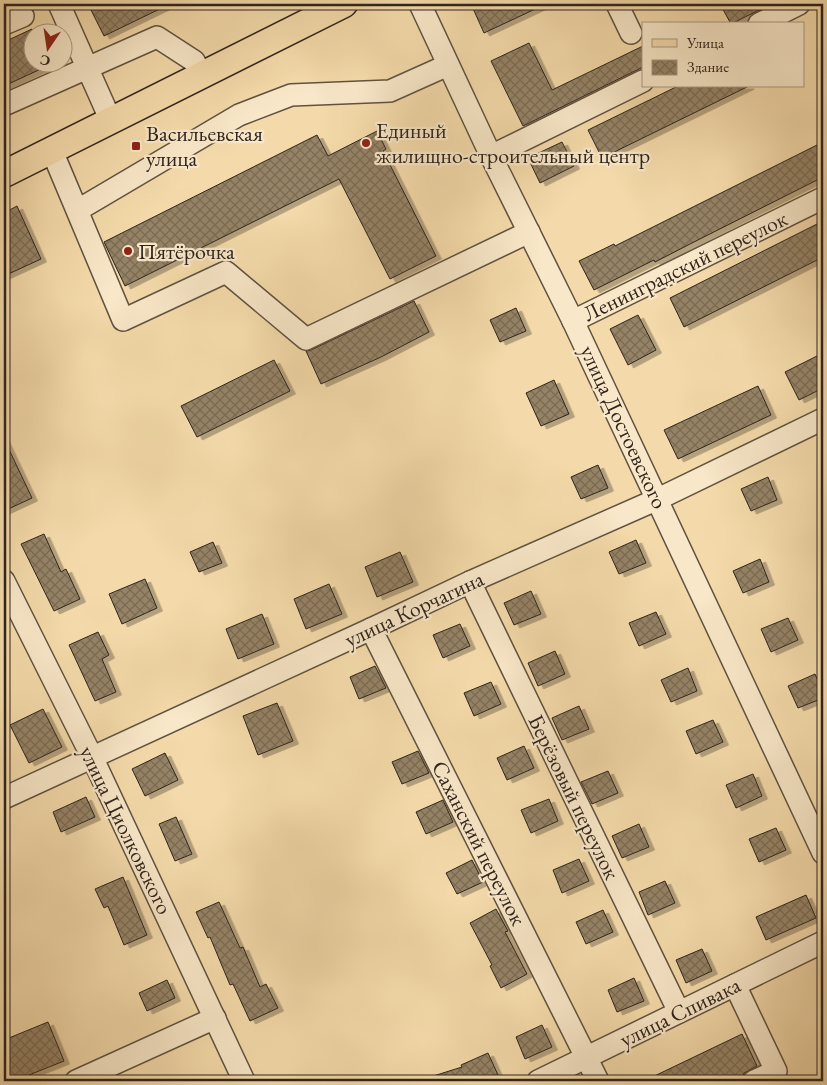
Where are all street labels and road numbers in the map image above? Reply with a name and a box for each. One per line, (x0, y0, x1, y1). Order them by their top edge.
street label: Ленинградский переулок (578, 204, 792, 328)
street label: улица Достоевского (573, 341, 675, 514)
street label: улица Корчагина (340, 564, 489, 654)
street label: Берёзовый переулок (521, 710, 627, 885)
street label: улица Циолковского (73, 741, 179, 919)
street label: Саханский переулок (425, 756, 533, 931)
street label: улица Спивака (615, 970, 745, 1054)

